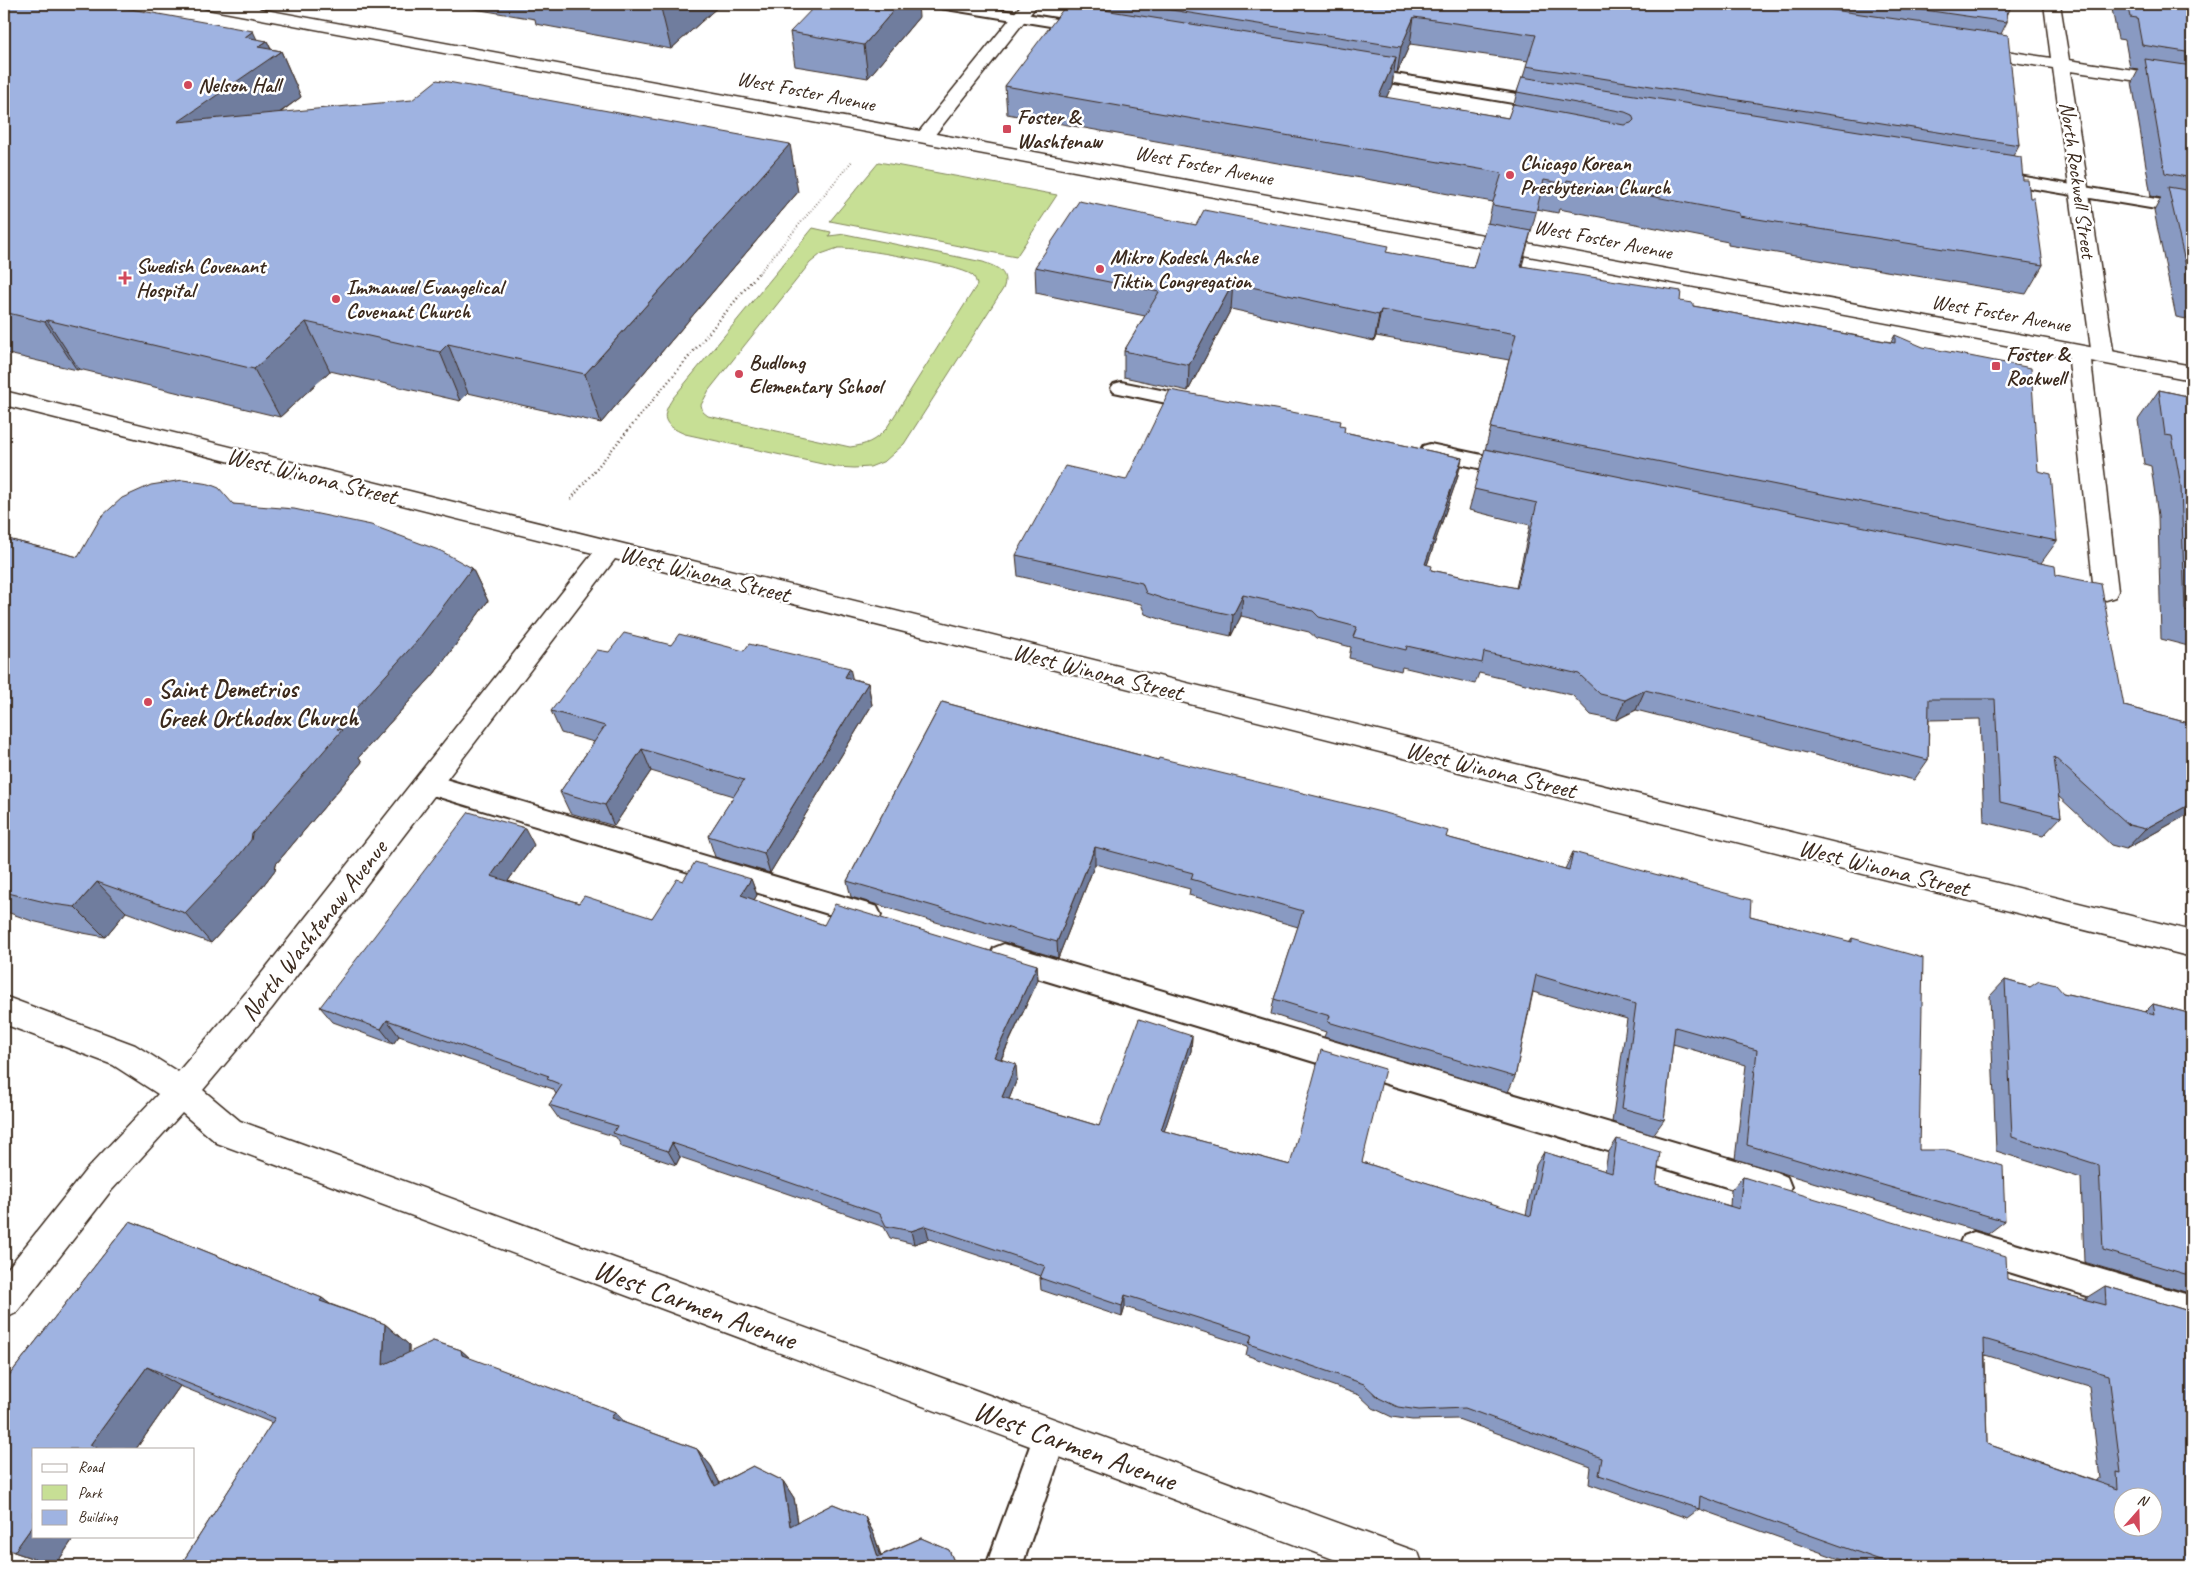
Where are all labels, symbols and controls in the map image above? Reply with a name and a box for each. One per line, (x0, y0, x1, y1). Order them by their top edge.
street label: West Foster Avenue (735, 65, 878, 117)
place label: Nelson Hall (198, 72, 284, 98)
marker: Nelson Hall (182, 79, 194, 91)
street label: North Rockwell Street (2054, 100, 2102, 262)
place label: Foster & Washtenaw (1017, 104, 1104, 154)
marker: Foster & Washtenaw (1001, 123, 1013, 135)
street label: West Foster Avenue (1133, 139, 1276, 191)
place label: Chicago Korean Presbyterian Church (1520, 150, 1672, 200)
marker: Chicago Korean Presbyterian Church (1504, 169, 1516, 181)
street label: West Foster Avenue (1532, 213, 1675, 265)
place label: Mikro Kodesh Anshe Tiktin Congregation (1110, 244, 1259, 294)
place label: Swedish Covenant Hospital (136, 253, 268, 303)
marker: Mikro Kodesh Anshe Tiktin Congregation (1094, 263, 1106, 275)
marker: Swedish Covenant Hospital (118, 271, 132, 285)
place label: Immanuel Evangelical Covenant Church (346, 274, 507, 324)
street label: West Foster Avenue (1930, 288, 2073, 338)
marker: Immanuel Evangelical Covenant Church (330, 293, 342, 305)
place label: Foster & Rockwell (2006, 341, 2072, 391)
place label: Budlong Elementary School (749, 349, 887, 399)
marker: Foster & Rockwell (1990, 360, 2002, 372)
marker: Budlong Elementary School (733, 368, 745, 380)
street label: West Winona Street (223, 439, 403, 513)
street label: West Winona Street (616, 537, 796, 611)
street label: West Winona Street (1009, 635, 1189, 709)
place label: Saint Demetrios Greek Orthodox Church (158, 673, 360, 734)
marker: Saint Demetrios Greek Orthodox Church (142, 696, 154, 708)
street label: West Winona Street (1402, 733, 1582, 807)
street label: West Winona Street (1795, 831, 1975, 905)
street label: North Washtenaw Avenue (233, 832, 396, 1028)
street label: West Carmen Avenue (589, 1250, 804, 1359)
street label: West Carmen Avenue (969, 1391, 1184, 1500)
legend (32, 1448, 195, 1538)
text: Road (78, 1458, 105, 1477)
text: Park (78, 1484, 103, 1503)
north arrow (2114, 1488, 2164, 1538)
text: N (2135, 1491, 2151, 1511)
text: Building (78, 1508, 118, 1527)

